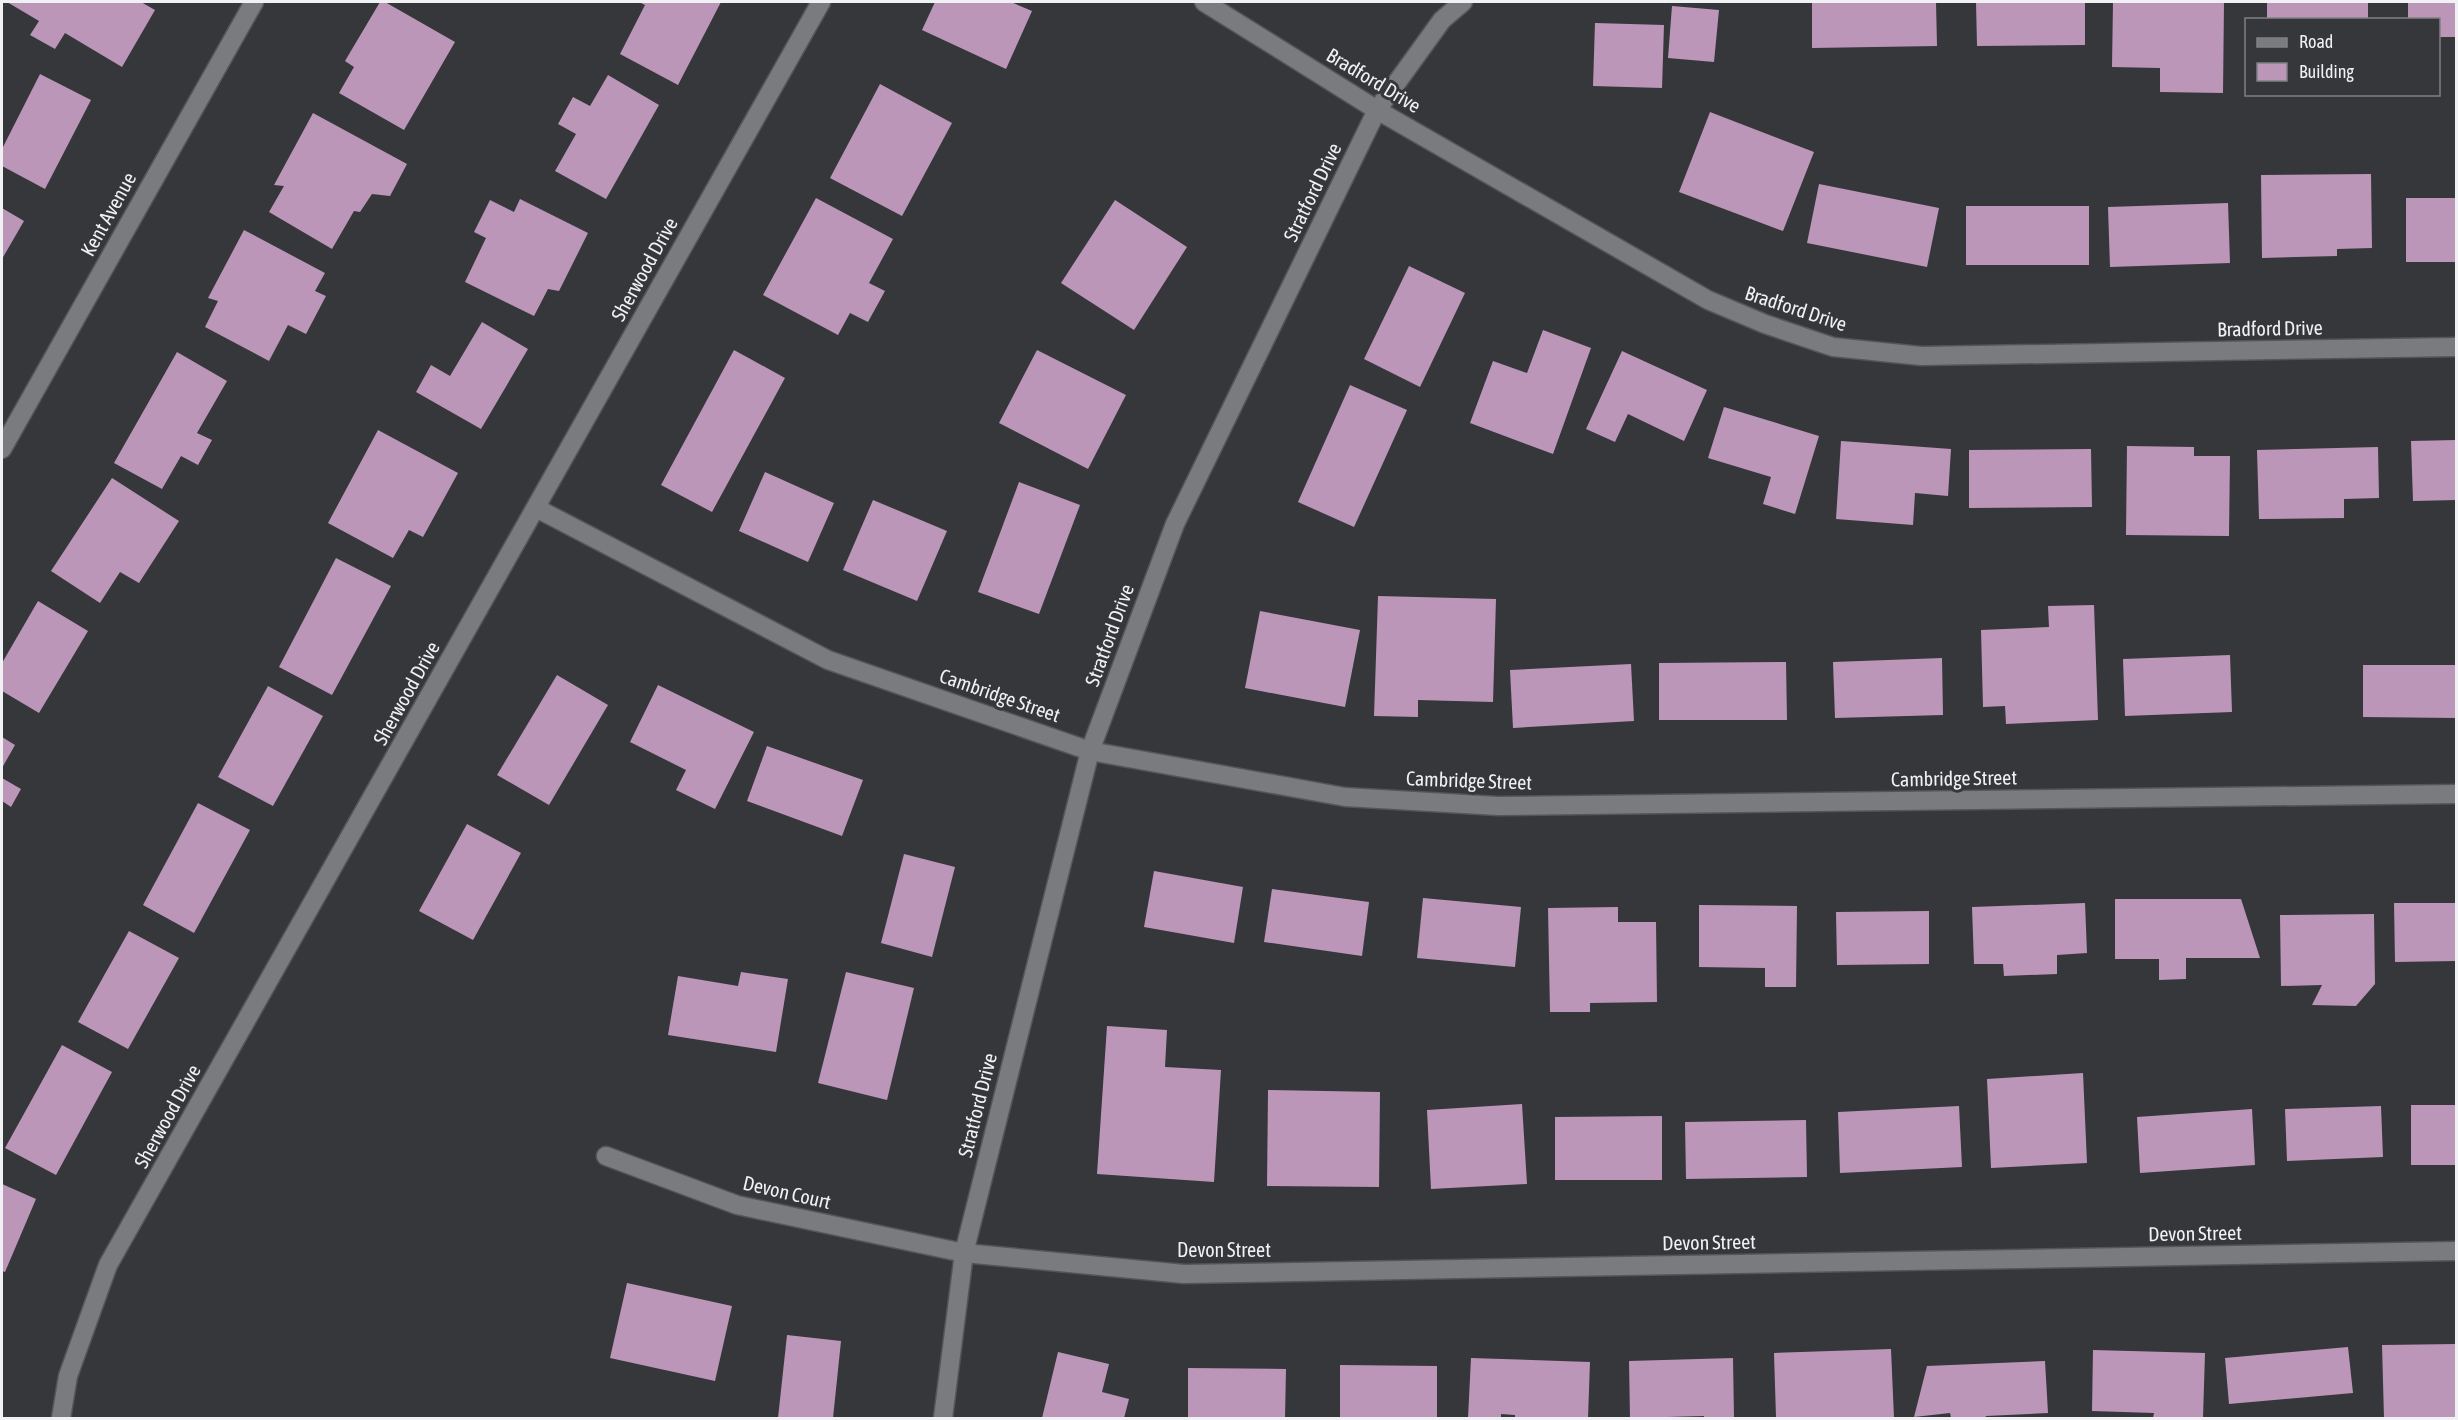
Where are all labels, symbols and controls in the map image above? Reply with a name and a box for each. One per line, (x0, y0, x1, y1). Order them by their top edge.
legend (2245, 18, 2440, 96)
text: Road (2299, 31, 2333, 52)
street label: Bradford Drive (1323, 43, 1425, 117)
text: Building (2299, 61, 2354, 82)
street label: Stratford Drive (1278, 139, 1346, 245)
street label: Kent Avenue (76, 168, 140, 260)
street label: Sherwood Drive (606, 213, 682, 325)
street label: Bradford Drive (1742, 281, 1850, 335)
street label: Bradford Drive (2217, 316, 2323, 340)
street label: Stratford Drive (1080, 581, 1138, 689)
street label: Sherwood Drive (368, 637, 444, 749)
street label: Cambridge Street (937, 664, 1064, 726)
street label: Cambridge Street (1891, 765, 2017, 791)
street label: Cambridge Street (1406, 766, 1533, 794)
street label: Stratford Drive (953, 1051, 1001, 1159)
street label: Sherwood Drive (129, 1060, 205, 1172)
street label: Devon Court (741, 1171, 833, 1213)
street label: Devon Street (2148, 1221, 2242, 1245)
street label: Devon Street (1662, 1230, 1756, 1254)
street label: Devon Street (1177, 1238, 1271, 1261)

